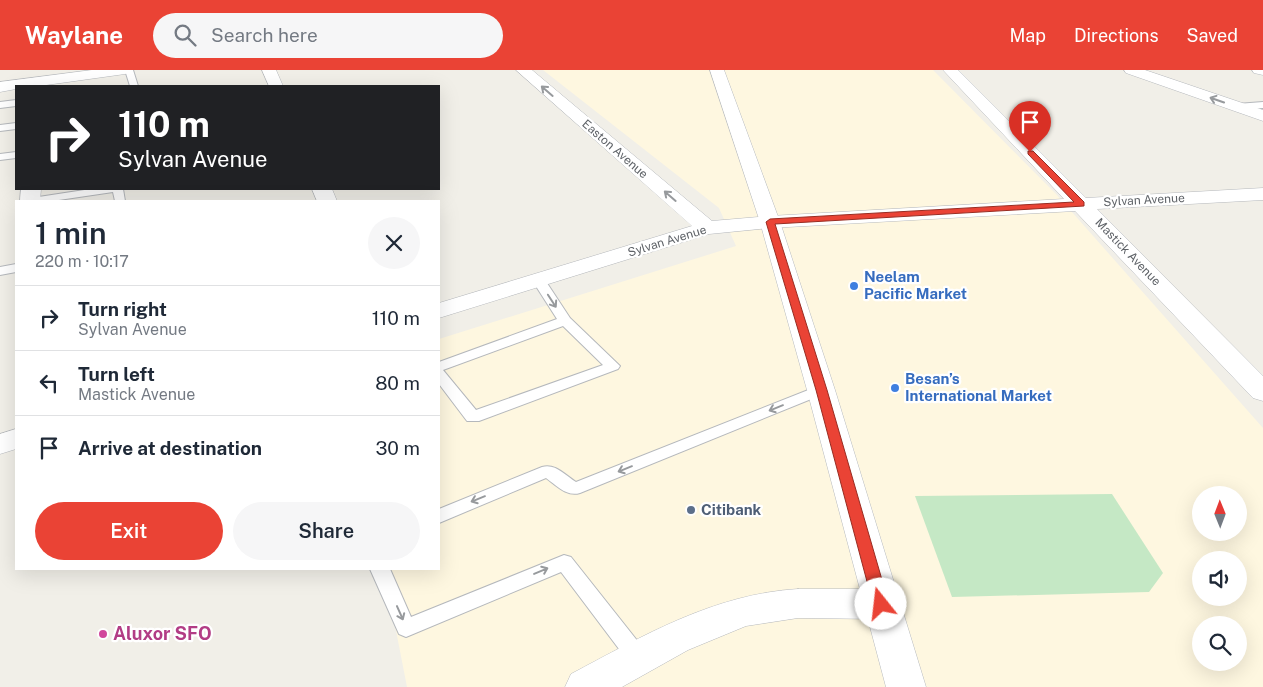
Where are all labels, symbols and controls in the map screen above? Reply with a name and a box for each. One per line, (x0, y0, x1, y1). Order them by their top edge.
search box (153, 13, 503, 58)
text: Waylane (25, 21, 123, 49)
icon: search (171, 21, 199, 49)
text: Search here (211, 24, 318, 46)
text: Map (1009, 25, 1046, 46)
text: Directions (1074, 25, 1159, 46)
text: Saved (1187, 25, 1238, 46)
one-way arrow (540, 85, 553, 96)
one-way arrow (1210, 95, 1225, 104)
pin (1009, 101, 1051, 152)
text: 110 m (118, 104, 210, 145)
icon: right (35, 105, 100, 170)
icon: arrive (1016, 108, 1044, 136)
street label: Easton Avenue (579, 117, 651, 181)
text: Sylvan Avenue (118, 146, 267, 172)
one-way arrow (664, 191, 677, 202)
street label: Sylvan Avenue (1103, 191, 1185, 209)
text: 1 min (35, 215, 106, 251)
street label: Mastick Avenue (1092, 215, 1164, 289)
button: close (368, 217, 420, 269)
street label: Sylvan Avenue (626, 222, 708, 260)
text: 220 m · 10:17 (35, 252, 129, 271)
place label: Neelam Pacific Market (864, 268, 967, 302)
marker: Neelam Pacific Market (848, 280, 860, 292)
one-way arrow (546, 294, 557, 308)
text: Turn right (78, 298, 167, 320)
icon: right (35, 304, 63, 332)
text: 110 m (372, 307, 420, 329)
text: Sylvan Avenue (78, 320, 187, 339)
text: Turn left (78, 363, 155, 385)
icon: left (35, 369, 63, 397)
place label: Besan’s International Market (905, 370, 1052, 404)
text: 80 m (375, 372, 420, 394)
marker: Besan’s International Market (889, 382, 901, 394)
text: Mastick Avenue (78, 385, 195, 404)
one-way arrow (769, 404, 784, 414)
icon: arrive (35, 434, 63, 462)
text: Arrive at destination (78, 437, 262, 459)
text: 30 m (375, 437, 420, 459)
one-way arrow (618, 464, 633, 474)
north arrow (1192, 486, 1248, 541)
map controls (1192, 486, 1247, 671)
one-way arrow (471, 496, 486, 505)
place label: Citibank (701, 501, 762, 518)
button: Exit (35, 502, 223, 560)
button: Share (233, 502, 420, 560)
marker: Citibank (685, 504, 697, 516)
button: sound (1192, 551, 1247, 606)
one-way arrow (533, 566, 548, 576)
position arrow (854, 577, 906, 629)
one-way arrow (395, 605, 405, 620)
button: search (1192, 616, 1247, 671)
place label: Aluxor SFO (113, 623, 212, 644)
marker: Aluxor SFO (97, 628, 109, 640)

